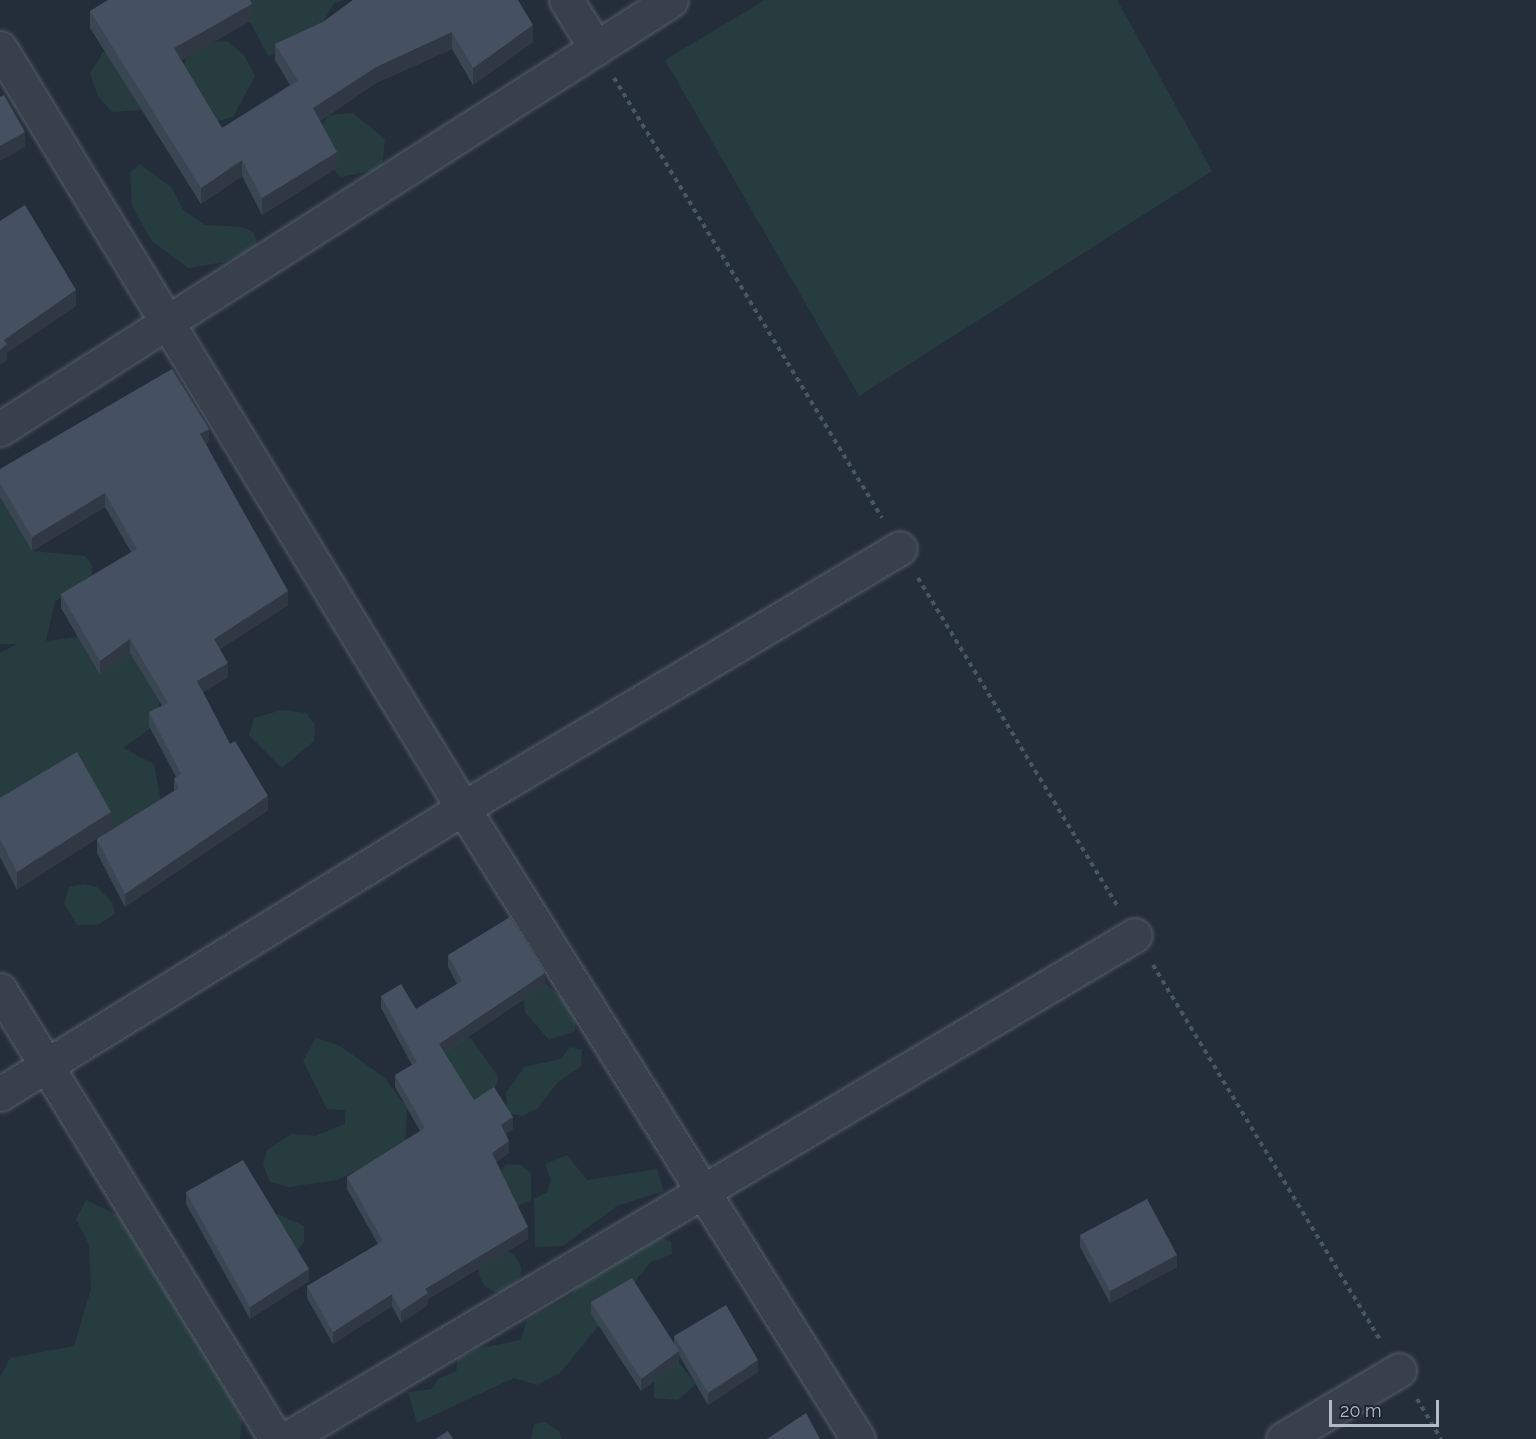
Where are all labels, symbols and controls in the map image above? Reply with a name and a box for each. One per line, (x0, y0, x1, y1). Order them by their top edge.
scale bar (1332, 1388, 1442, 1426)
text: 20 m (1340, 1400, 1382, 1421)

